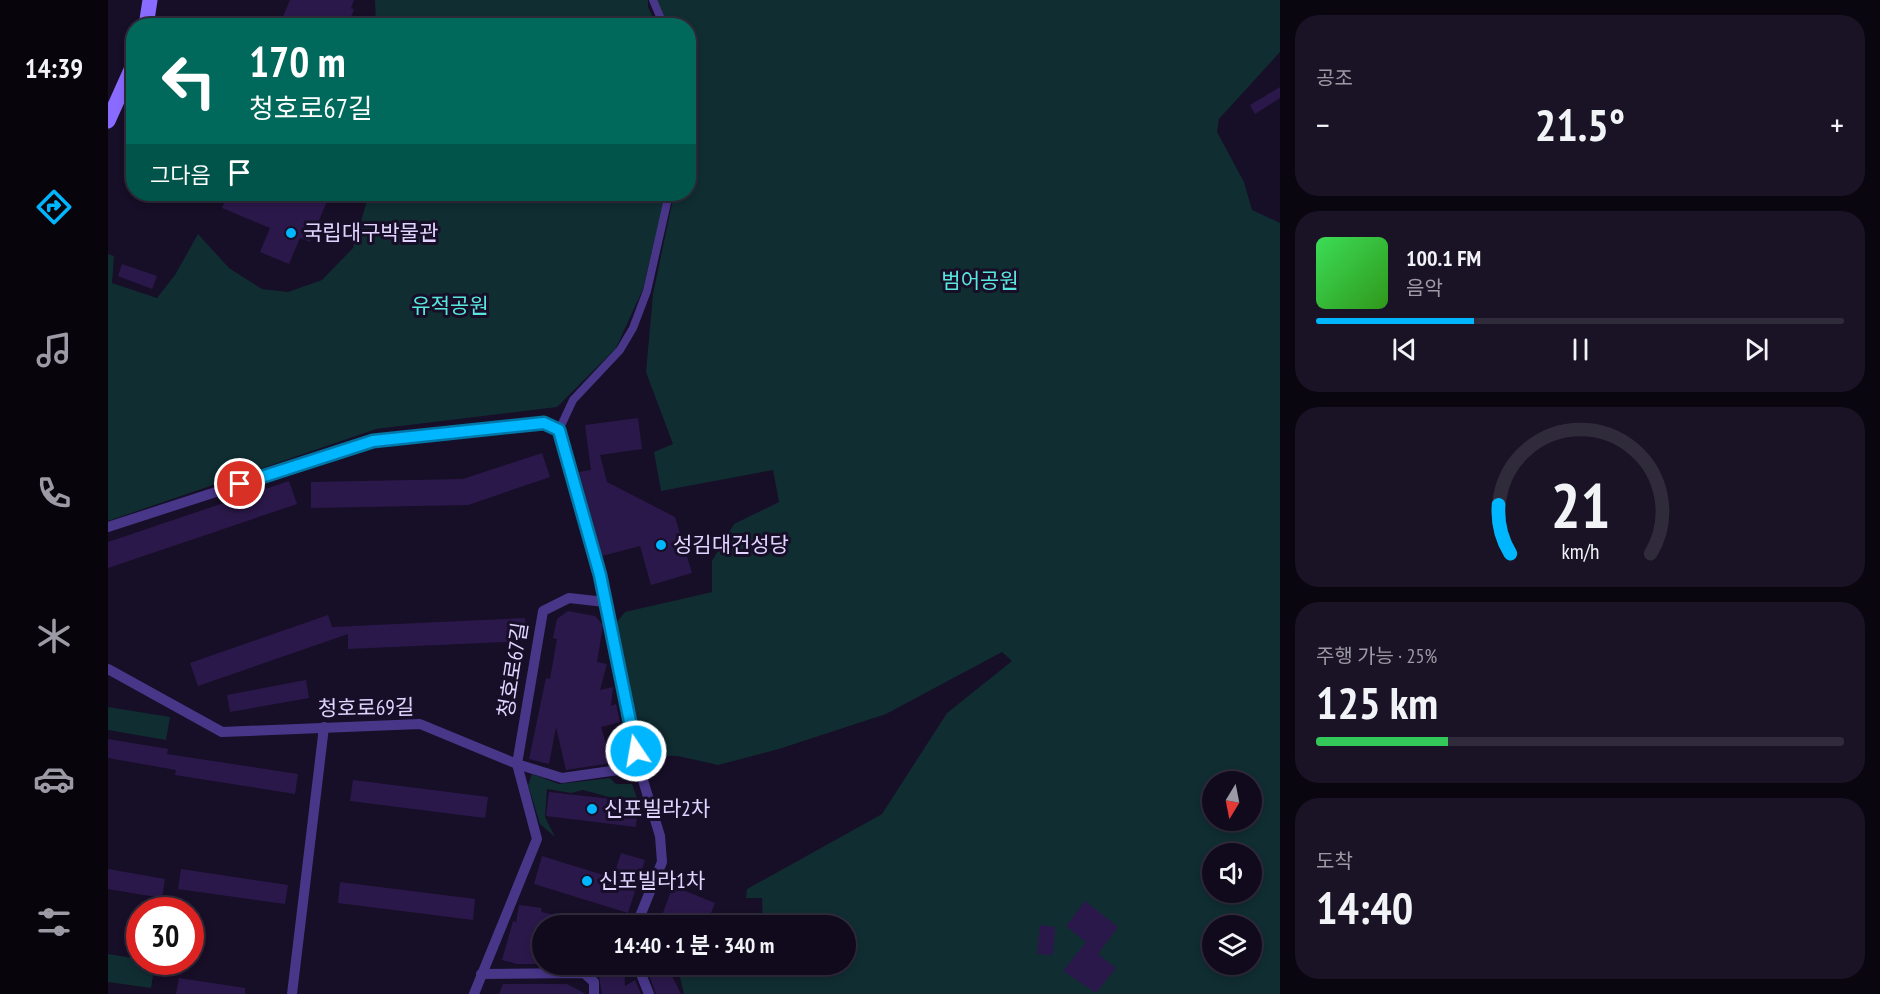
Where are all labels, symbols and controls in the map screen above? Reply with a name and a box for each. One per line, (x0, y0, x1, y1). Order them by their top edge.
text: 170 m (249, 34, 346, 89)
icon: left (150, 42, 228, 120)
text: 14:39 (25, 51, 83, 85)
text: 공조 (1316, 65, 1353, 91)
text: 청호로67길 (249, 91, 373, 125)
text: 21.5° (1535, 95, 1625, 153)
text: − (1316, 103, 1330, 146)
text: + (1830, 103, 1844, 146)
icon: arrive (223, 156, 256, 189)
text: 그다음 (150, 161, 211, 189)
icon: directions (33, 186, 75, 228)
place label: 국립대구박물관 (303, 219, 438, 246)
marker: 국립대구박물관 (284, 226, 298, 240)
text: 100.1 FM (1406, 244, 1481, 272)
park label: 범어공원 (941, 267, 1019, 294)
text: 음악 (1406, 275, 1443, 301)
park label: 유적공원 (411, 292, 489, 319)
icon: music (33, 329, 75, 371)
icon: previous (1388, 333, 1421, 366)
icon: pause (1564, 333, 1597, 366)
icon: next (1740, 333, 1773, 366)
pin (214, 458, 265, 509)
text: 21 (1550, 464, 1610, 545)
icon: arrive (223, 467, 256, 500)
icon: phone (33, 472, 75, 514)
place label: 성김대건성당 (673, 531, 789, 558)
text: km/h (1561, 537, 1599, 565)
marker: 성김대건성당 (654, 538, 668, 552)
icon: climate (33, 615, 75, 657)
street label: 청호로67길 (492, 620, 533, 720)
text: 주행 가능 · 25% (1316, 643, 1437, 669)
text: 125 km (1316, 673, 1438, 731)
street label: 청호로69길 (318, 693, 414, 722)
position arrow (604, 719, 668, 783)
icon: car (33, 758, 75, 800)
north arrow (1202, 771, 1262, 831)
map controls (1202, 771, 1262, 975)
place label: 신포빌라2차 (604, 795, 710, 822)
marker: 신포빌라2차 (585, 802, 599, 816)
button: sound (1202, 843, 1262, 903)
text: 도착 (1316, 848, 1353, 874)
place label: 신포빌라1차 (599, 867, 705, 894)
marker: 신포빌라1차 (580, 874, 594, 888)
text: 14:40 (1316, 878, 1413, 936)
speed limit sign: 30 (126, 897, 204, 975)
icon: filters (33, 901, 75, 943)
button: layers (1202, 915, 1262, 975)
text: 14:40 · 1 분 · 340 m (614, 931, 774, 959)

